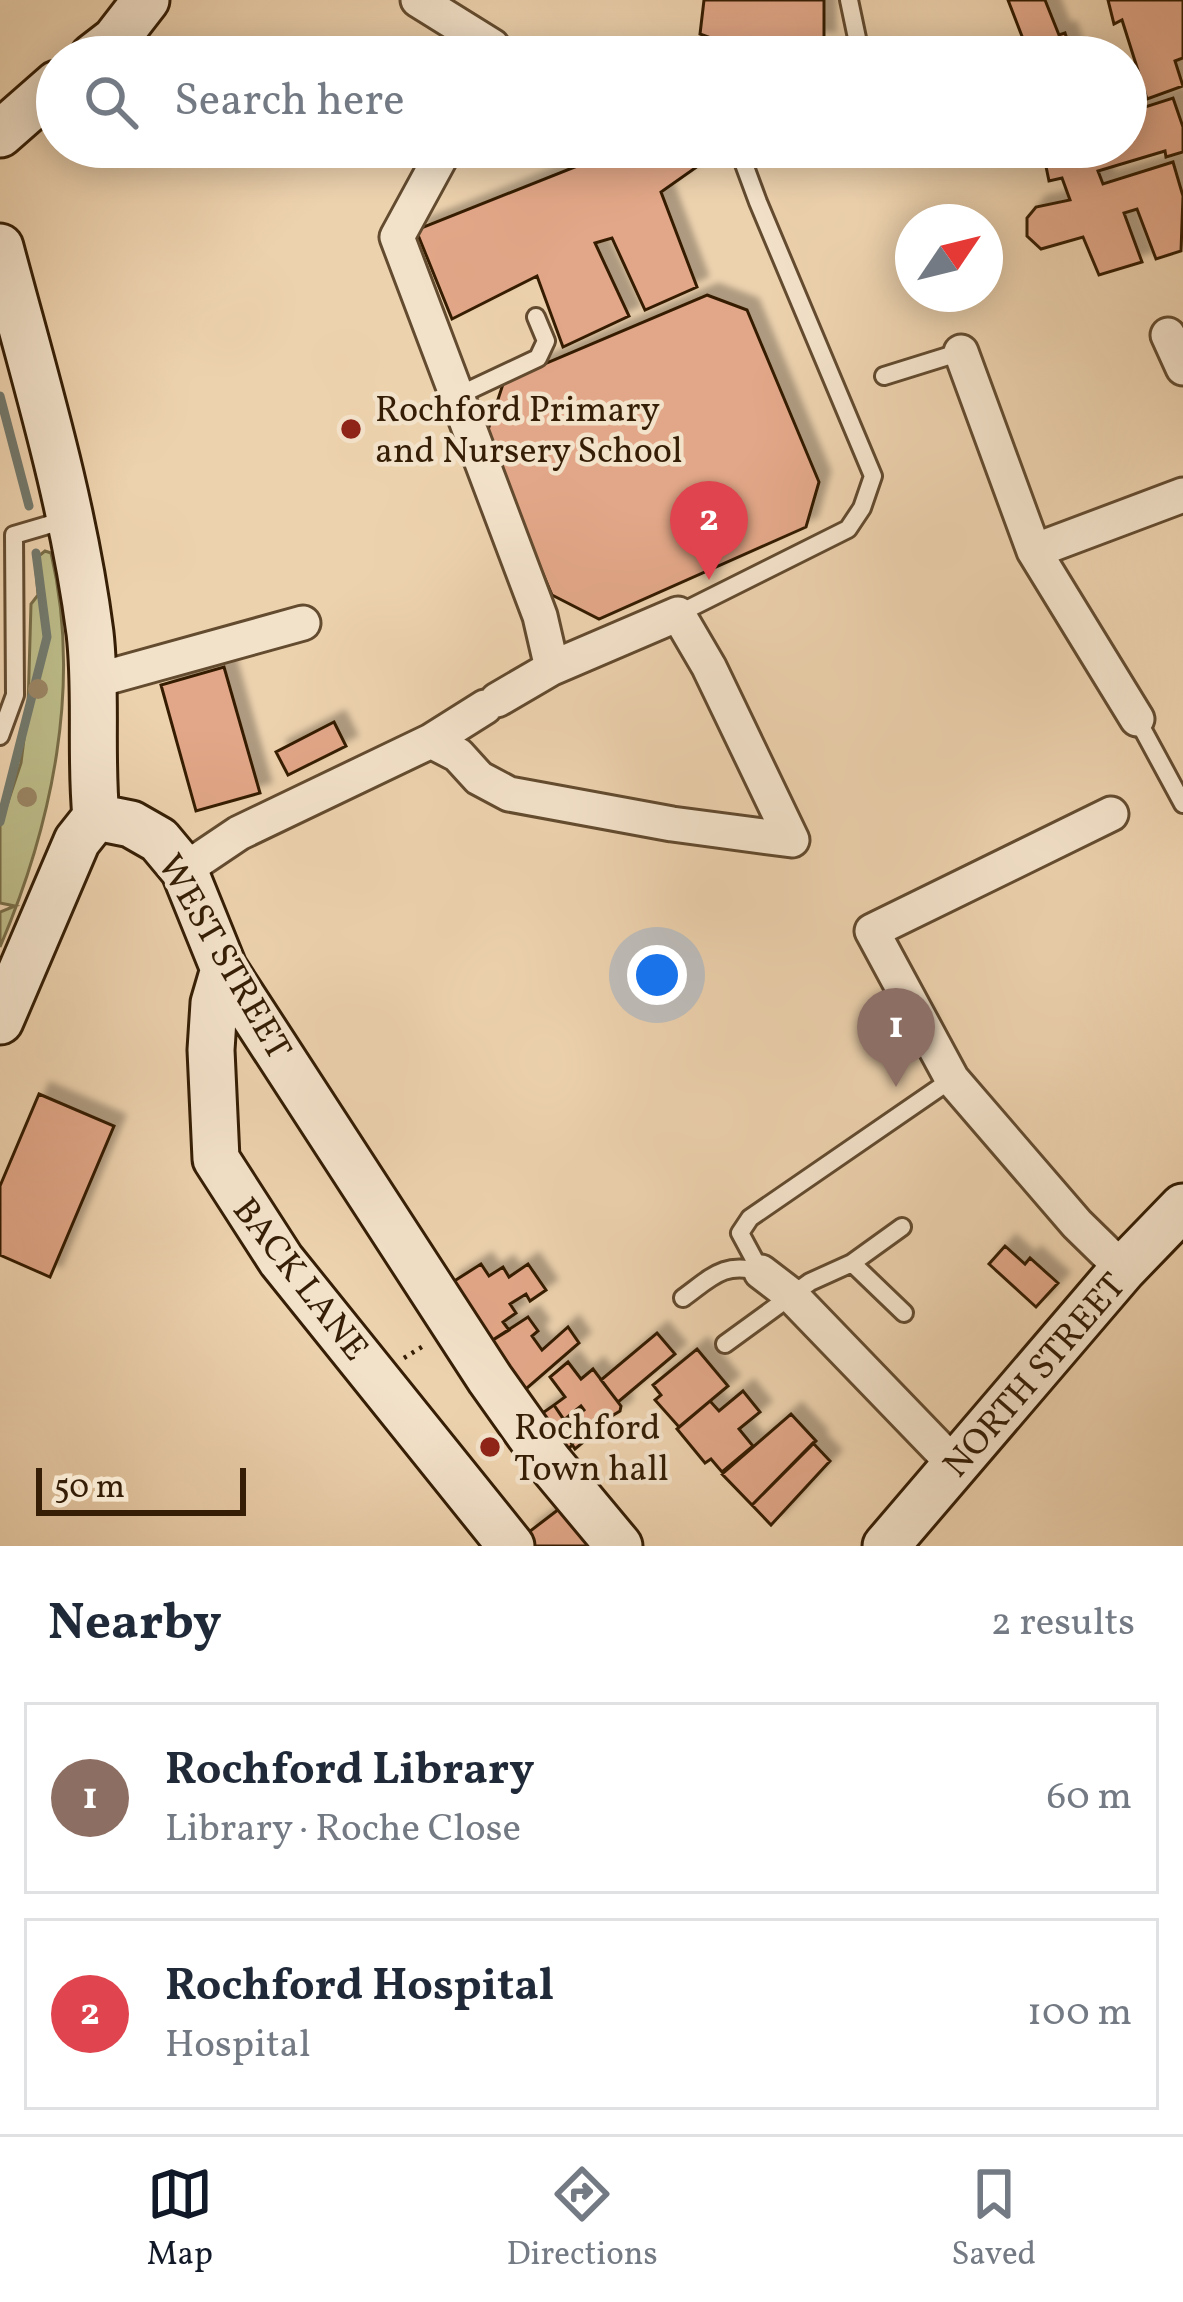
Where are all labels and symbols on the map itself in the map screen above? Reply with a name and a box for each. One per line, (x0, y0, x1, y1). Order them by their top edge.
north arrow (895, 204, 1003, 312)
place label: Rochford Primary and Nursery School (375, 387, 682, 478)
marker: Rochford Primary and Nursery School (338, 416, 364, 442)
pin: 2 (670, 481, 748, 580)
street label: WEST STREET (143, 846, 302, 1070)
your location (627, 945, 687, 1005)
pin: 1 (857, 988, 935, 1087)
street label: BACK LANE (219, 1188, 379, 1373)
street label: NORTH STREET (933, 1263, 1139, 1490)
place label: Rochford Town hall (514, 1405, 669, 1496)
marker: Rochford Town hall (477, 1434, 503, 1460)
scale bar (36, 1462, 246, 1515)

